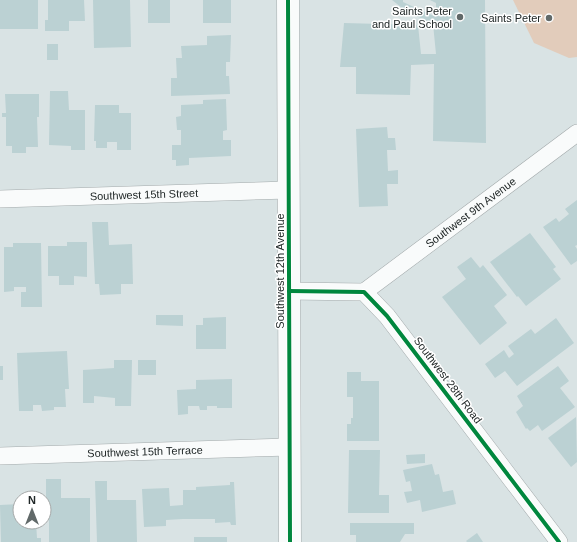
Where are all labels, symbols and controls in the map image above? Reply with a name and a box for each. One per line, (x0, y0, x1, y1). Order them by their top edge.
place label: Saints Peter and Paul School (372, 5, 452, 30)
marker: Saints Peter and Paul School (455, 12, 465, 22)
place label: Saints Peter (481, 12, 541, 24)
marker: Saints Peter (544, 13, 554, 23)
street label: Southwest 9th Avenue (423, 175, 518, 250)
street label: Southwest 15th Street (90, 187, 198, 202)
street label: Southwest 12th Avenue (274, 213, 286, 329)
street label: Southwest 28th Road (412, 334, 484, 426)
street label: Southwest 15th Terrace (87, 444, 203, 459)
north arrow (12, 490, 52, 530)
text: N (28, 494, 36, 506)

